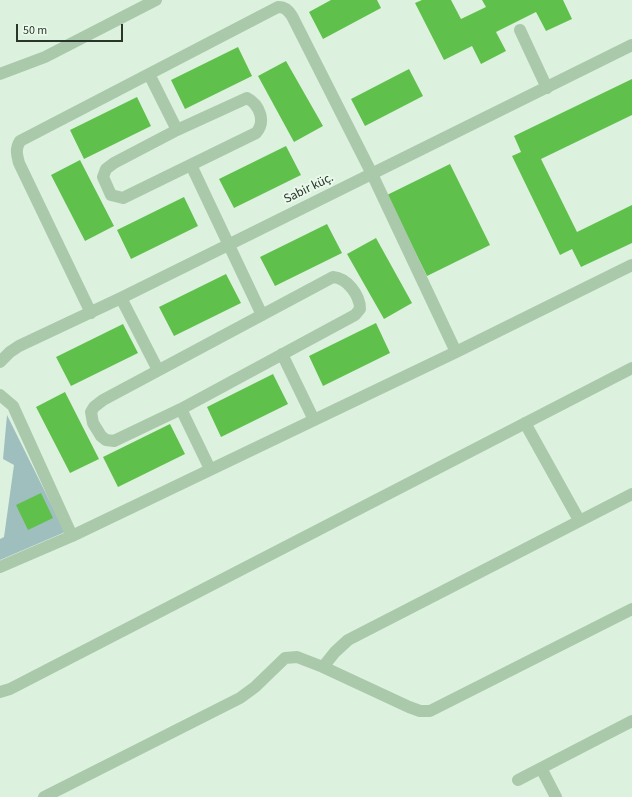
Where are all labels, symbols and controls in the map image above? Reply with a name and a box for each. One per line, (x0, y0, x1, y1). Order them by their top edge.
scale bar (18, 16, 125, 42)
text: 50 m (23, 22, 47, 39)
street label: Sabir küç. (282, 170, 336, 208)

